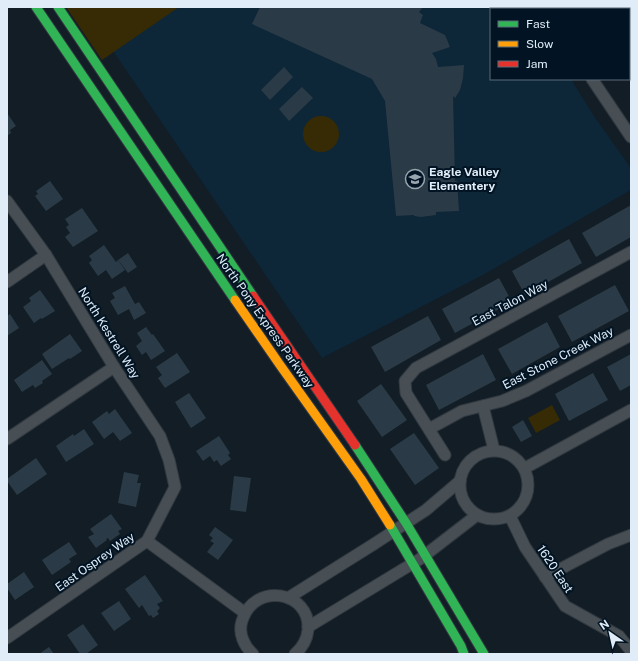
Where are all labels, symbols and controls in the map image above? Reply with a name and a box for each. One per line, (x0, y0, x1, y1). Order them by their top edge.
legend (490, 8, 630, 80)
text: Fast (526, 17, 551, 31)
text: Slow (526, 37, 554, 51)
text: Jam (526, 57, 548, 71)
place label: Eagle Valley Elementery (429, 165, 500, 193)
school or university icon: Eagle Valley Elementery (404, 168, 426, 190)
street label: North Pony Express Parkway (213, 251, 317, 391)
street label: East Talon Way (470, 277, 551, 329)
street label: North Kestrell Way (75, 285, 143, 382)
street label: East Stone Creek Way (500, 324, 616, 392)
street label: East Osprey Way (53, 529, 138, 595)
street label: 1620 East (534, 543, 576, 596)
north arrow (590, 613, 630, 653)
text: N (597, 617, 611, 632)

